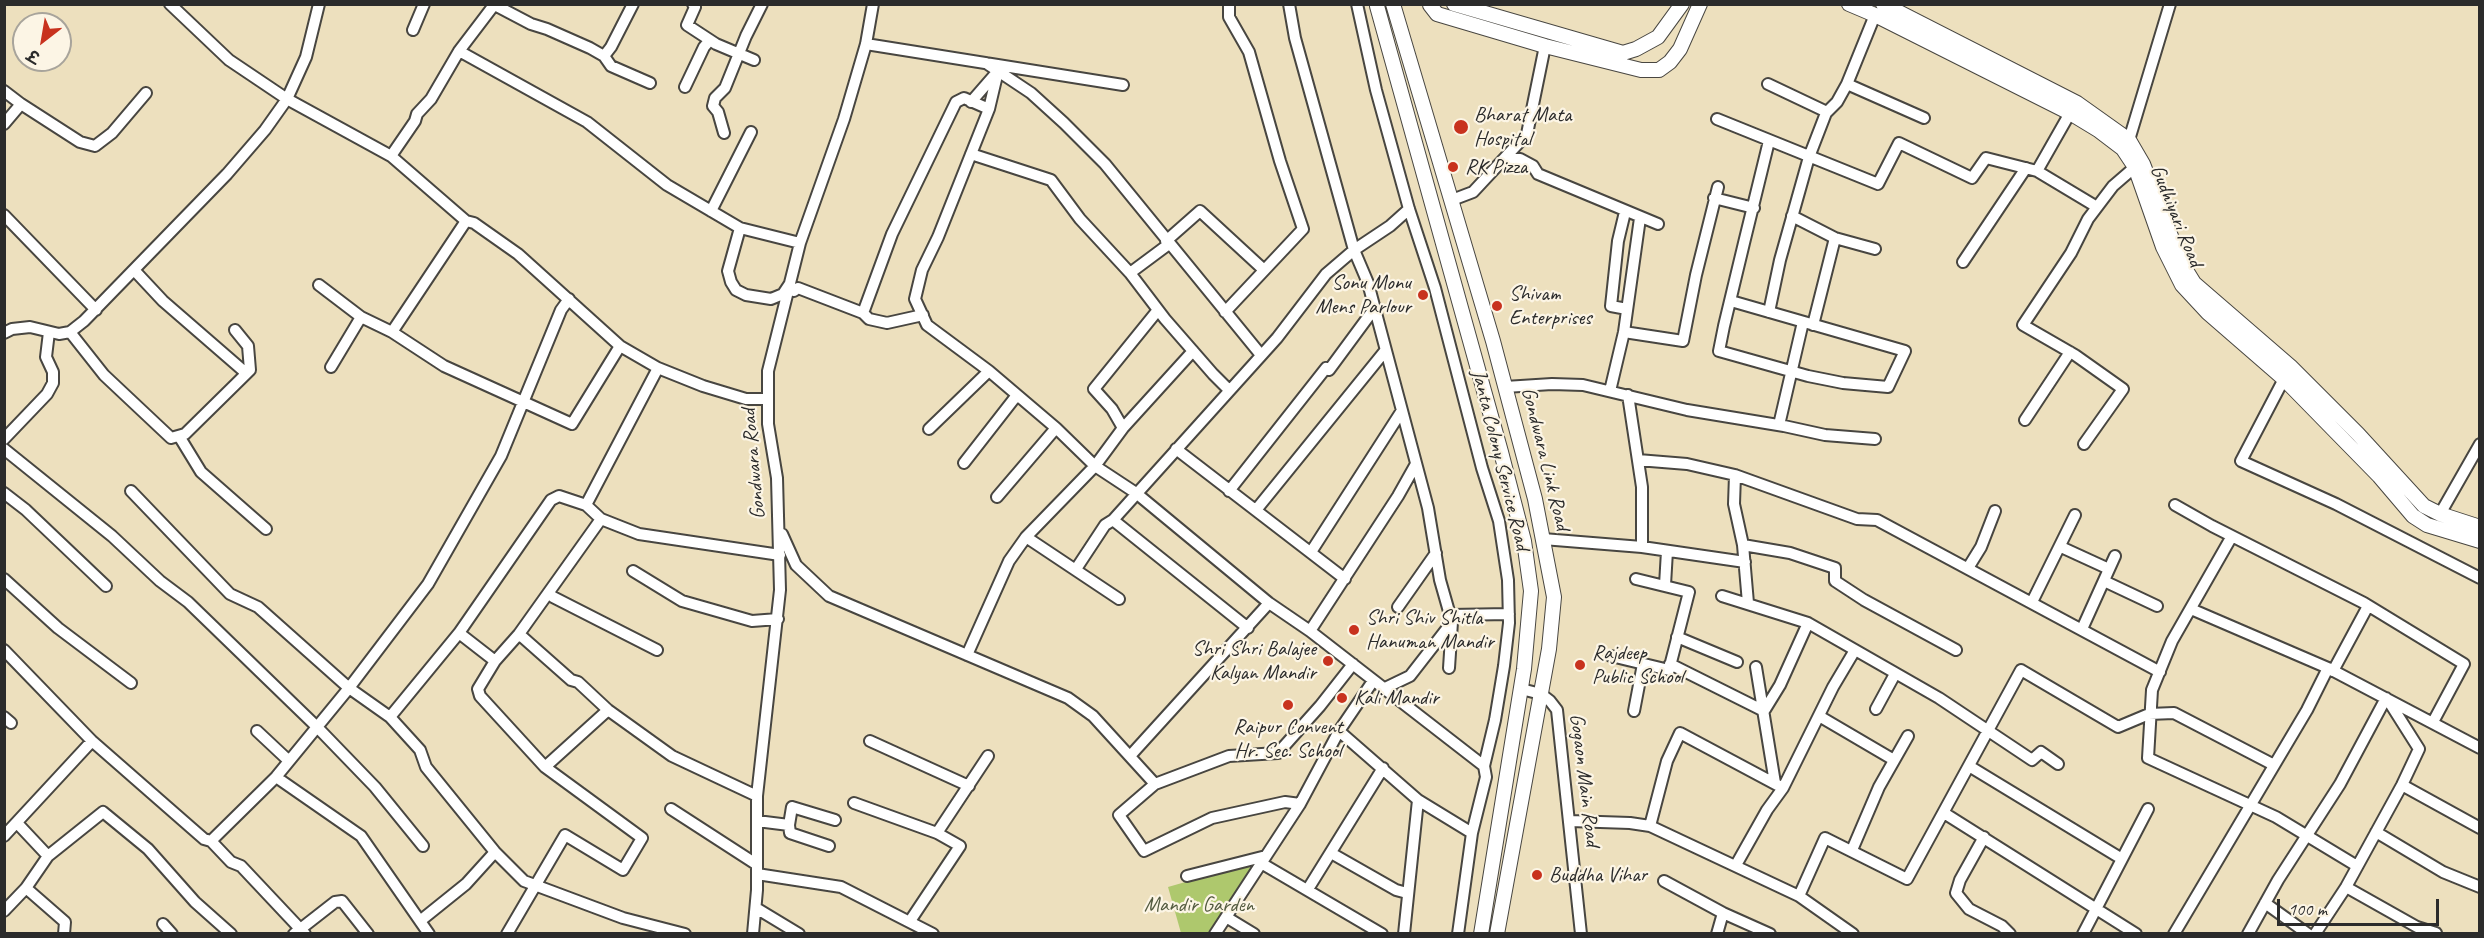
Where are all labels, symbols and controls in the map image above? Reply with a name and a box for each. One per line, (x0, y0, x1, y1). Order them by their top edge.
north arrow (12, 12, 72, 72)
text: उ (24, 44, 43, 67)
place label: Bharat Mata Hospital (1474, 102, 1572, 152)
marker: Bharat Mata Hospital (1452, 118, 1470, 136)
place label: RK Pizza (1465, 154, 1527, 180)
marker: RK Pizza (1446, 160, 1460, 174)
street label: Gudhiyari Road (2144, 162, 2208, 270)
place label: Sonu Monu Mens Parlour (1315, 270, 1411, 320)
place label: Shivam Enterprises (1509, 281, 1591, 331)
marker: Sonu Monu Mens Parlour (1416, 288, 1430, 302)
marker: Shivam Enterprises (1490, 299, 1504, 313)
street label: Janta Colony Service Road (1465, 367, 1535, 553)
street label: Gondwara Link Road (1515, 385, 1575, 533)
street label: Gondwara Road (737, 408, 771, 520)
place label: Shri Shiv Shitla Hanuman Mandir (1366, 605, 1494, 655)
marker: Shri Shiv Shitla Hanuman Mandir (1347, 623, 1361, 637)
place label: Shri Shri Balajee Kalyan Mandir (1192, 636, 1316, 686)
place label: Rajdeep Public School (1592, 640, 1683, 690)
marker: Shri Shri Balajee Kalyan Mandir (1321, 654, 1335, 668)
marker: Rajdeep Public School (1573, 658, 1587, 672)
place label: Kali Mandir (1354, 685, 1439, 711)
marker: Kali Mandir (1335, 691, 1349, 705)
marker: Raipur Convent Hr. Sec. School (1281, 698, 1295, 712)
street label: Gogaon Main Road (1563, 712, 1605, 848)
place label: Raipur Convent Hr. Sec. School (1233, 714, 1343, 764)
place label: Buddha Vihar (1549, 862, 1647, 888)
marker: Buddha Vihar (1530, 868, 1544, 882)
scale bar (2280, 887, 2442, 925)
park label: Mandir Garden (1144, 892, 1254, 918)
text: 100 m (2288, 898, 2327, 920)

